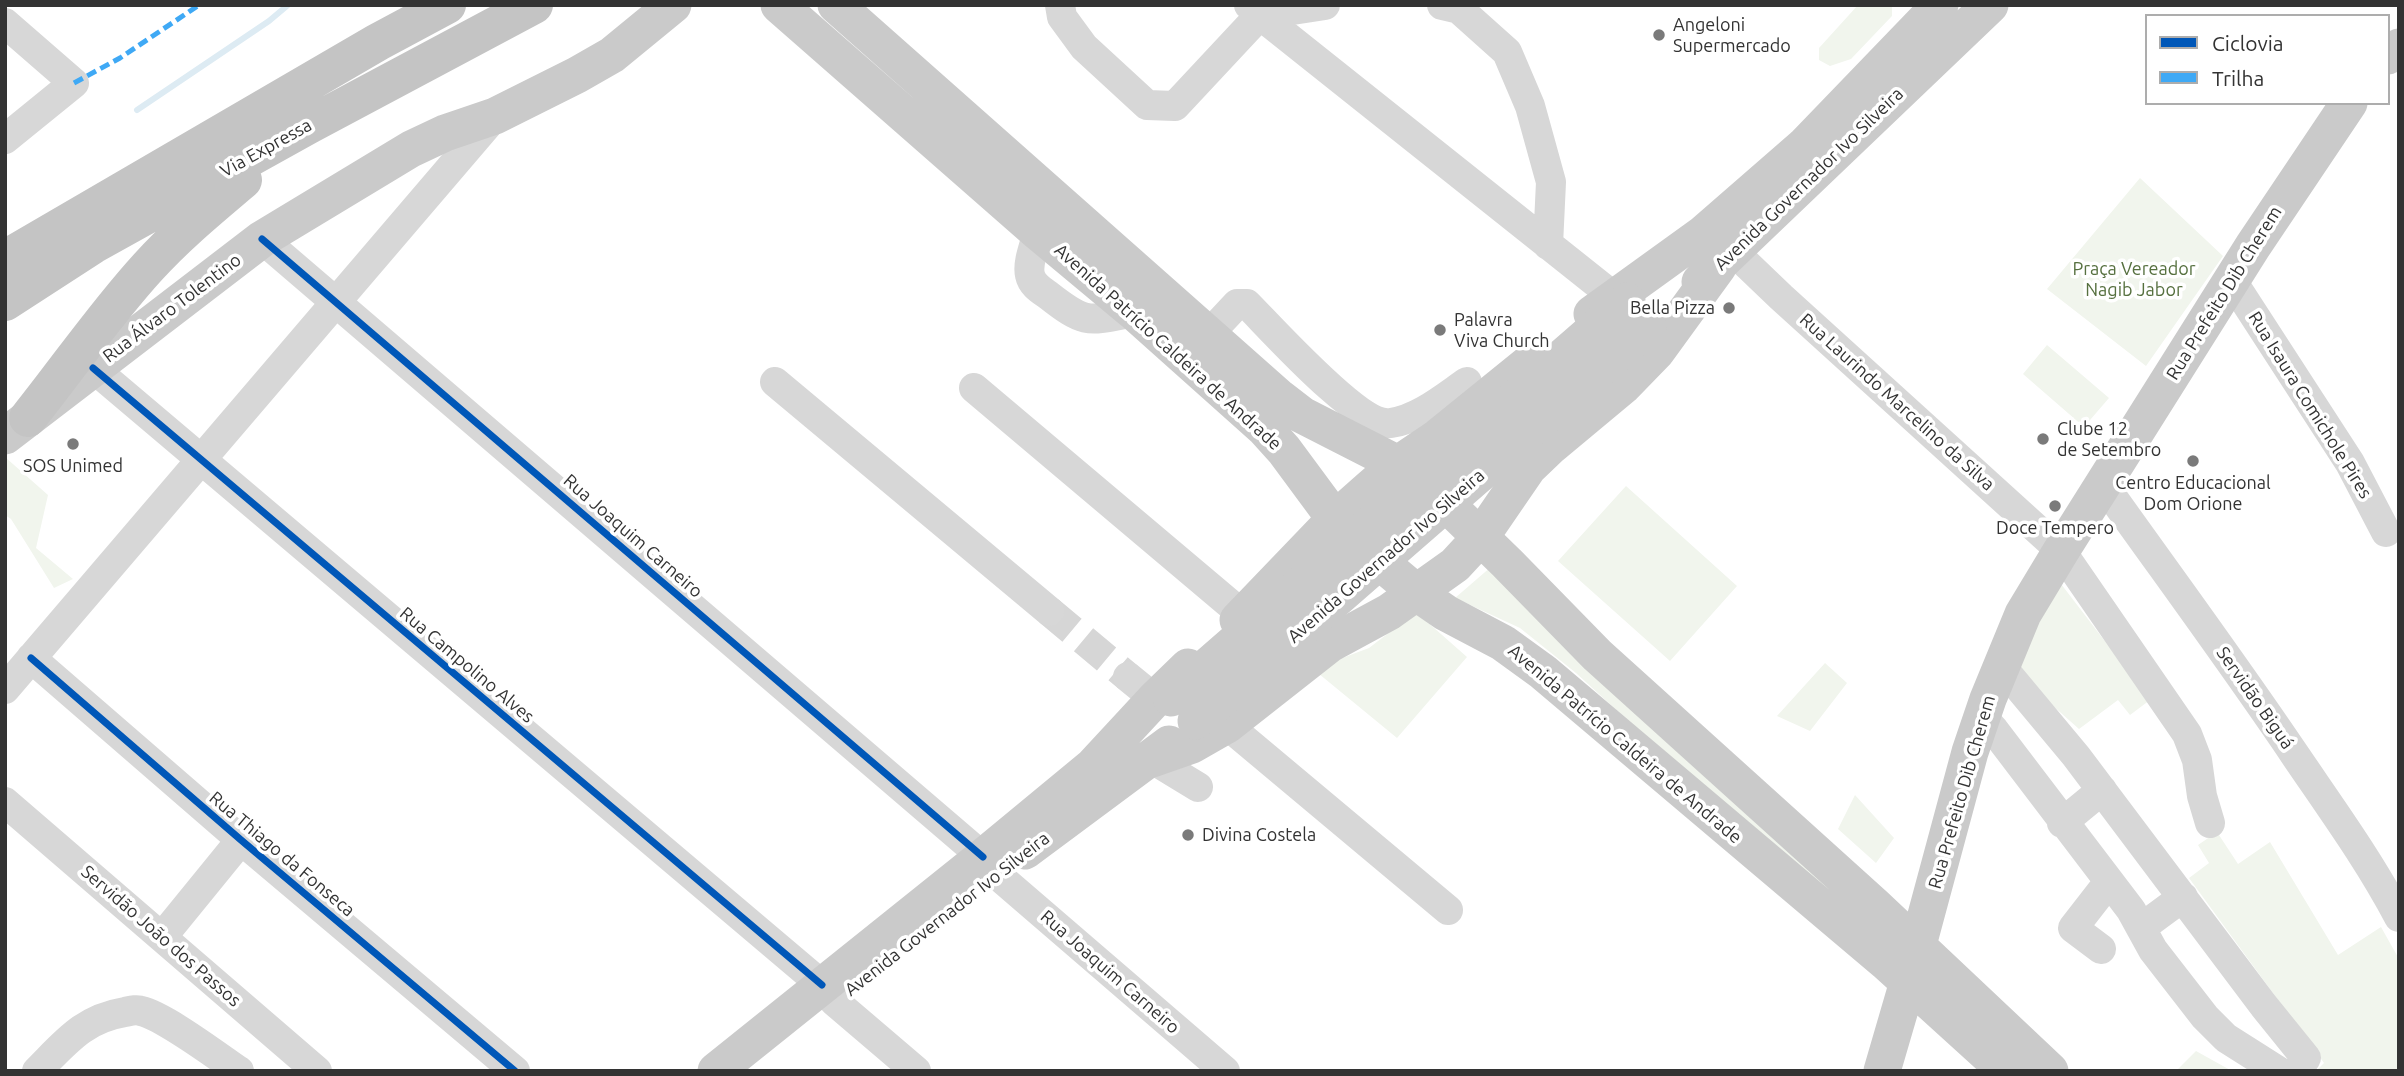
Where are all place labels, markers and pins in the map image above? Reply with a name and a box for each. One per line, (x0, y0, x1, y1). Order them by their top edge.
place label: Angeloni Supermercado (1673, 14, 1791, 56)
marker: Angeloni Supermercado (1651, 27, 1667, 43)
place label: Bella Pizza (1630, 297, 1715, 319)
marker: Bella Pizza (1721, 300, 1737, 316)
place label: Palavra Viva Church (1454, 309, 1550, 352)
marker: Palavra Viva Church (1432, 322, 1448, 338)
place label: Clube 12 de Setembro (2057, 418, 2161, 460)
marker: Clube 12 de Setembro (2035, 431, 2051, 447)
marker: SOS Unimed (65, 436, 81, 452)
marker: Centro Educacional Dom Orione (2185, 453, 2201, 469)
place label: SOS Unimed (23, 455, 123, 477)
place label: Centro Educacional Dom Orione (2115, 472, 2271, 514)
marker: Doce Tempero (2047, 498, 2063, 514)
place label: Doce Tempero (1996, 517, 2114, 539)
place label: Divina Costela (1202, 824, 1316, 846)
marker: Divina Costela (1180, 827, 1196, 843)

